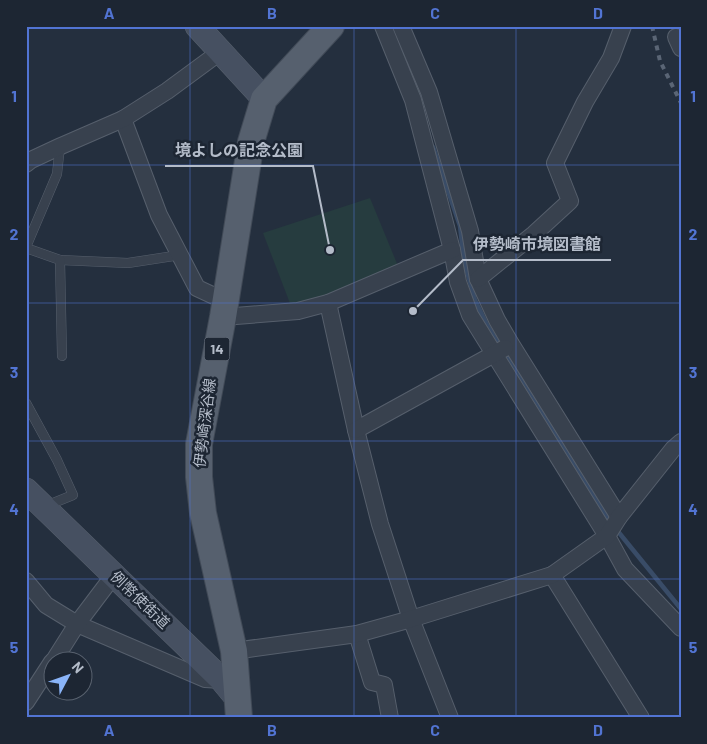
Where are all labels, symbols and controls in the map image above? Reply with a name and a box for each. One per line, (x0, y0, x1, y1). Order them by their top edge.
text: A (104, 3, 115, 22)
text: B (267, 3, 277, 22)
text: C (430, 3, 440, 22)
text: D (593, 3, 603, 22)
text: 1 (11, 86, 17, 105)
text: 1 (690, 86, 696, 105)
callout: 境よしの記念公園 (165, 135, 313, 166)
text: 境よしの記念公園 (175, 140, 303, 159)
text: 2 (10, 224, 19, 243)
text: 2 (689, 224, 698, 243)
callout: 伊勢崎市境図書館 (463, 229, 611, 260)
text: 伊勢崎市境図書館 (472, 234, 601, 253)
road number: 14 (204, 338, 230, 360)
text: 3 (10, 362, 18, 381)
text: 3 (689, 362, 697, 381)
street label: 伊勢崎深谷線 (190, 377, 218, 469)
text: 4 (9, 499, 19, 518)
text: 4 (688, 499, 698, 518)
street label: 例幣使街道 (107, 567, 174, 632)
text: 5 (10, 637, 19, 656)
text: 5 (689, 637, 698, 656)
north arrow (42, 652, 92, 702)
text: N (69, 658, 88, 676)
text: A (104, 720, 115, 739)
text: B (267, 720, 277, 739)
text: C (430, 720, 440, 739)
text: D (593, 720, 603, 739)

